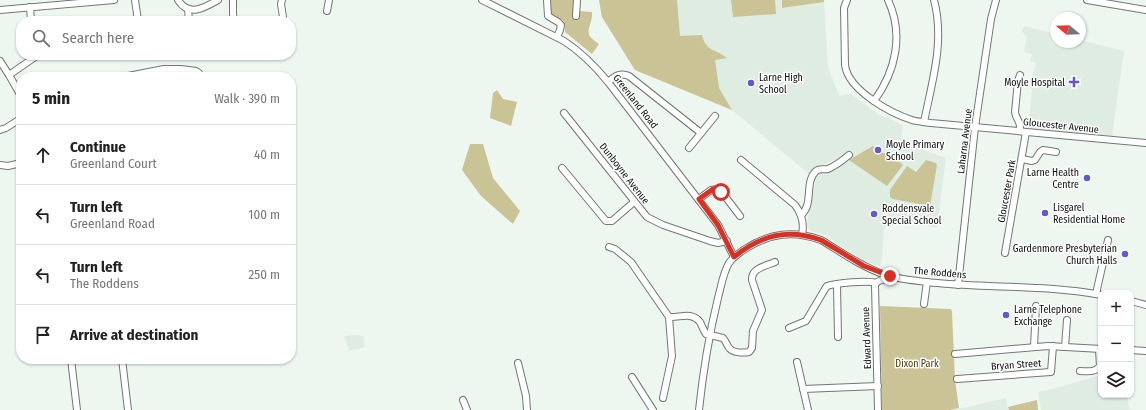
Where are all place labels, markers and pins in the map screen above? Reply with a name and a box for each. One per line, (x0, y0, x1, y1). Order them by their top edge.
place label: Larne High School (759, 72, 803, 96)
marker: Moyle Hospital (1068, 76, 1080, 88)
place label: Moyle Hospital (1004, 77, 1065, 89)
marker: Larne High School (746, 78, 756, 88)
place label: Moyle Primary School (886, 139, 945, 163)
marker: Moyle Primary School (873, 145, 883, 155)
place label: Larne Health Centre (1027, 167, 1079, 191)
marker: Larne Health Centre (1082, 173, 1092, 183)
place label: Lisgarel Residential Home (1053, 202, 1125, 226)
place label: Roddensvale Special School (882, 203, 942, 227)
marker: Lisgarel Residential Home (1040, 208, 1050, 218)
marker: Roddensvale Special School (869, 209, 879, 219)
place label: Gardenmore Presbyterian Church Halls (1013, 243, 1117, 267)
marker: Gardenmore Presbyterian Church Halls (1120, 249, 1130, 259)
place label: Larne Telephone Exchange (1014, 304, 1082, 328)
marker: Larne Telephone Exchange (1001, 310, 1011, 320)

